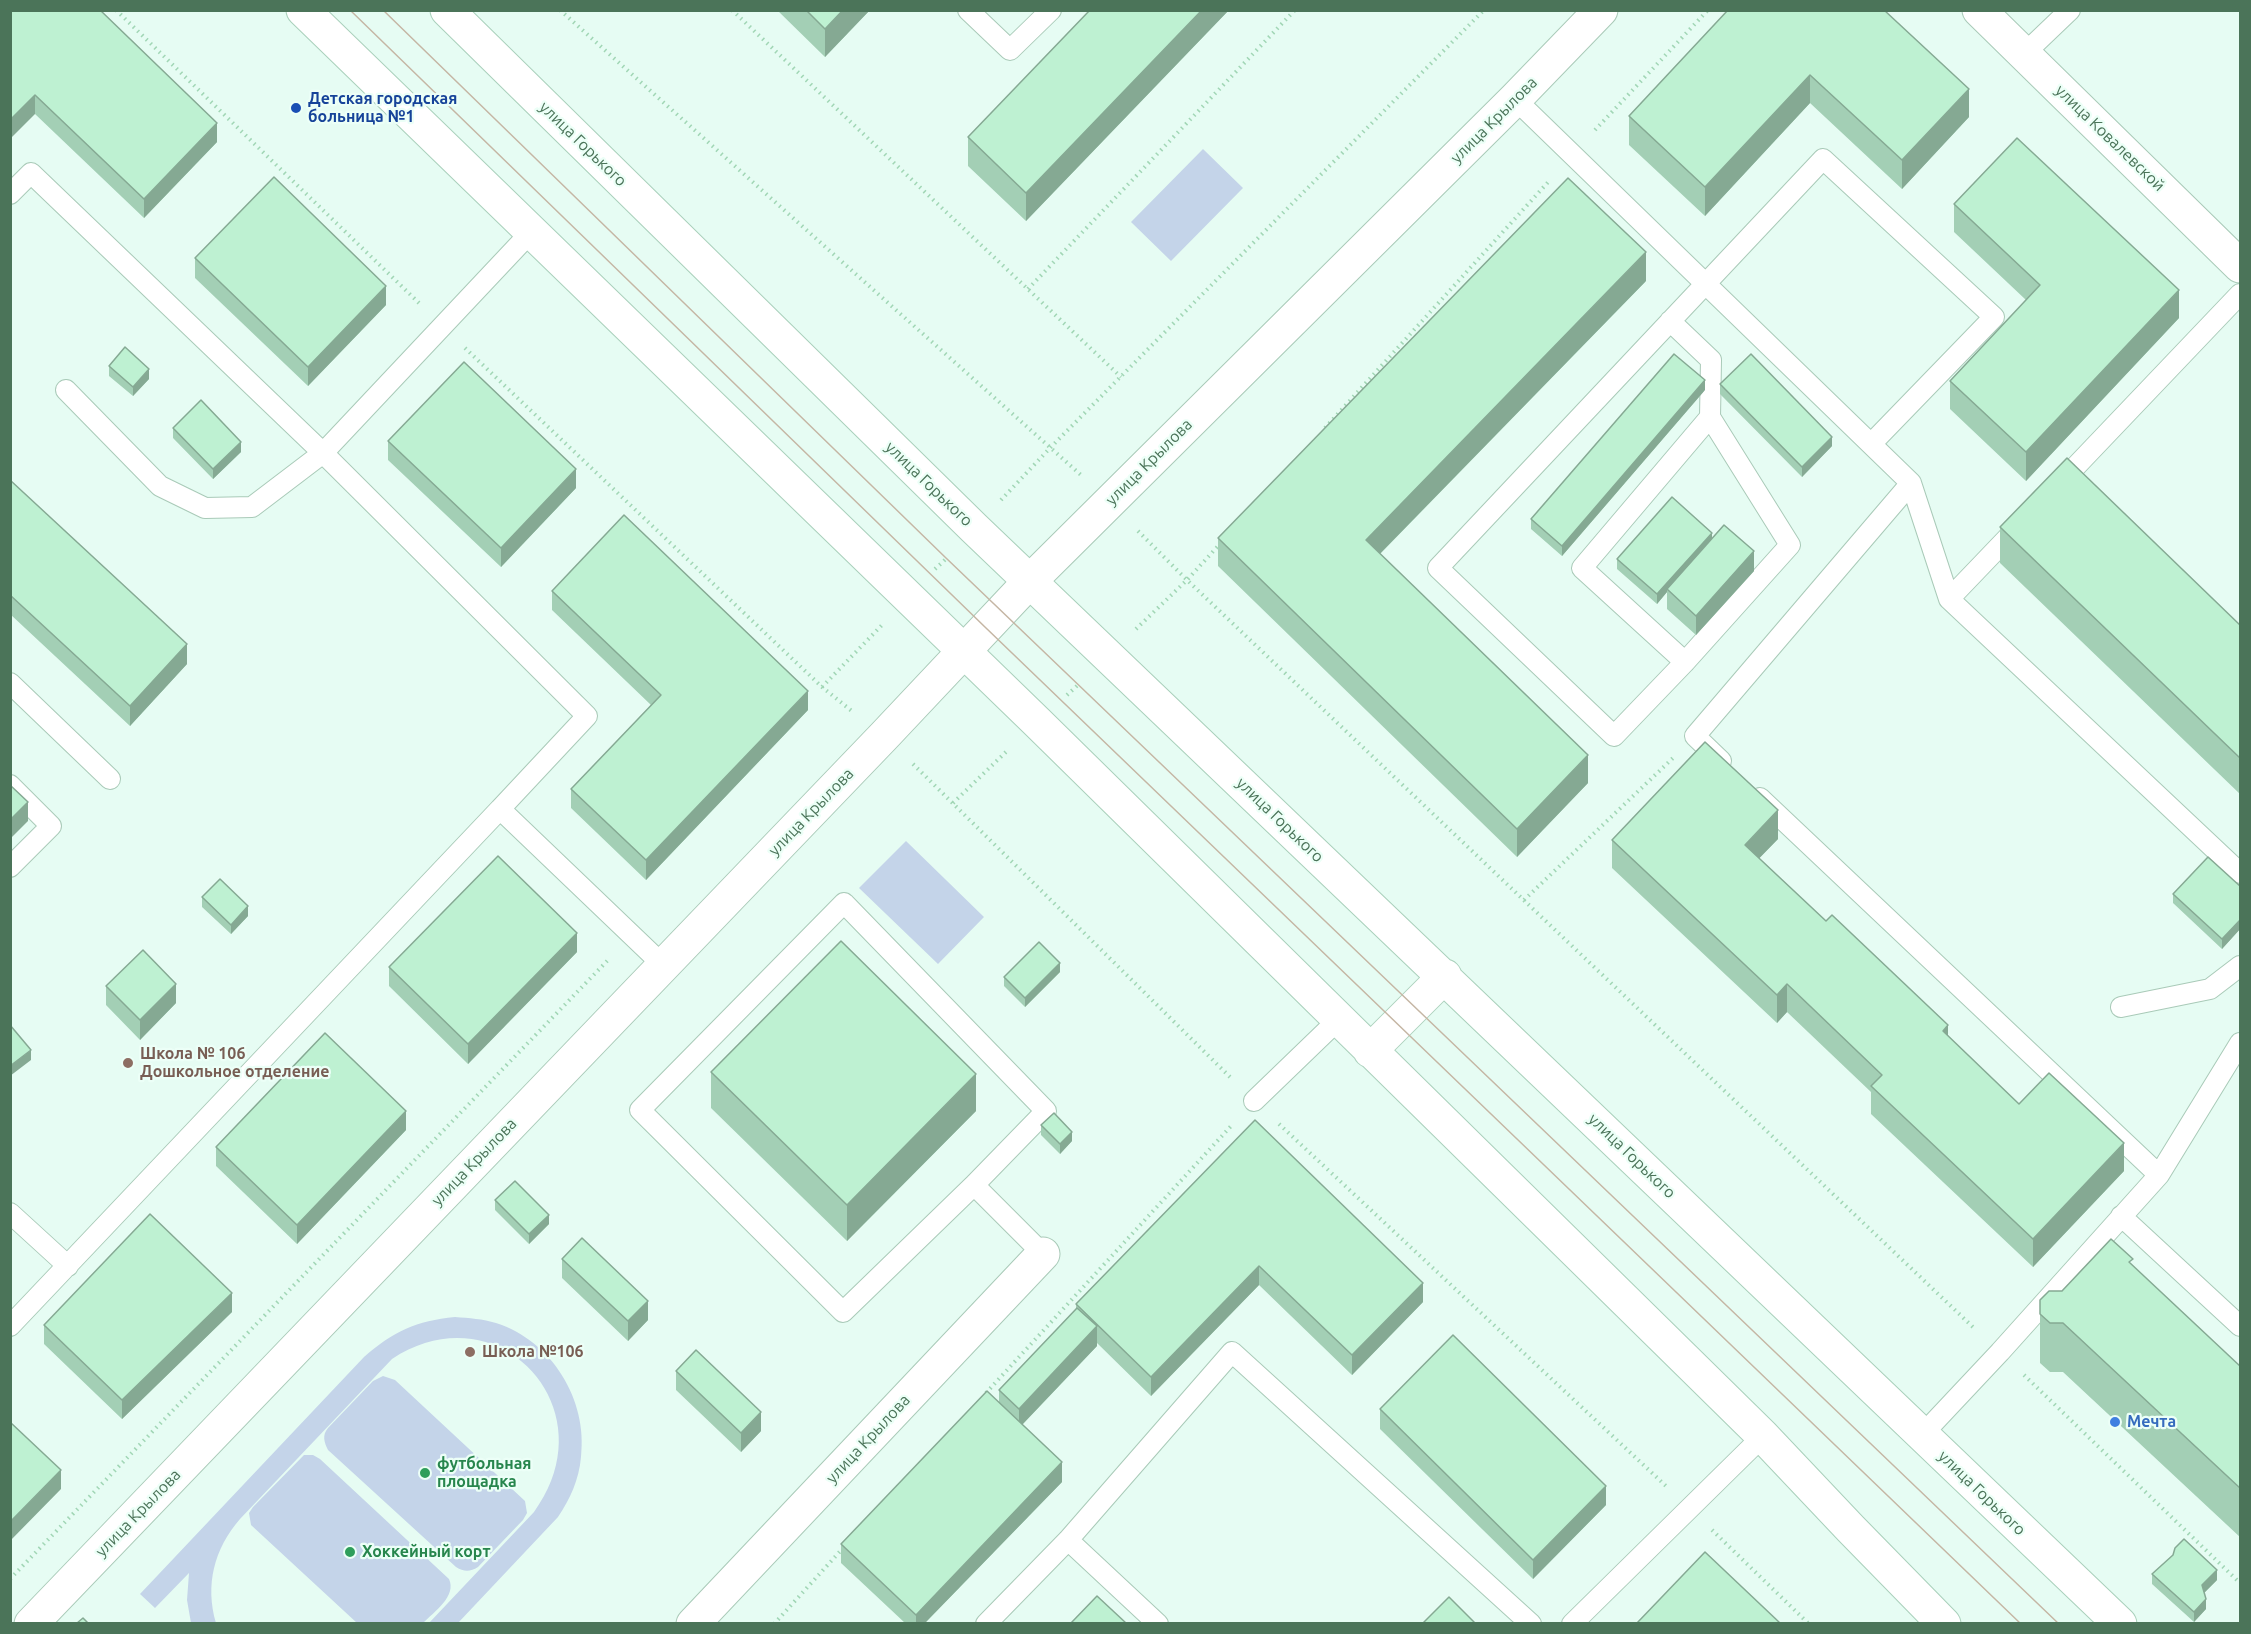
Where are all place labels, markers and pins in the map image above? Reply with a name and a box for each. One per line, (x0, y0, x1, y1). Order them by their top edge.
place label: Детская городская больница №1 (308, 89, 457, 127)
marker: Детская городская больница №1 (289, 101, 303, 115)
place label: Школа № 106 Дошкольное отделение (140, 1044, 329, 1082)
marker: Школа № 106 Дошкольное отделение (121, 1056, 135, 1070)
place label: Школа №106 (482, 1342, 584, 1362)
marker: Школа №106 (463, 1345, 477, 1359)
place label: Мечта (2127, 1412, 2176, 1432)
marker: Мечта (2108, 1415, 2122, 1429)
place label: футбольная площадка (437, 1454, 532, 1492)
marker: футбольная площадка (418, 1466, 432, 1480)
place label: Хоккейный корт (362, 1542, 490, 1562)
marker: Хоккейный корт (343, 1545, 357, 1559)

